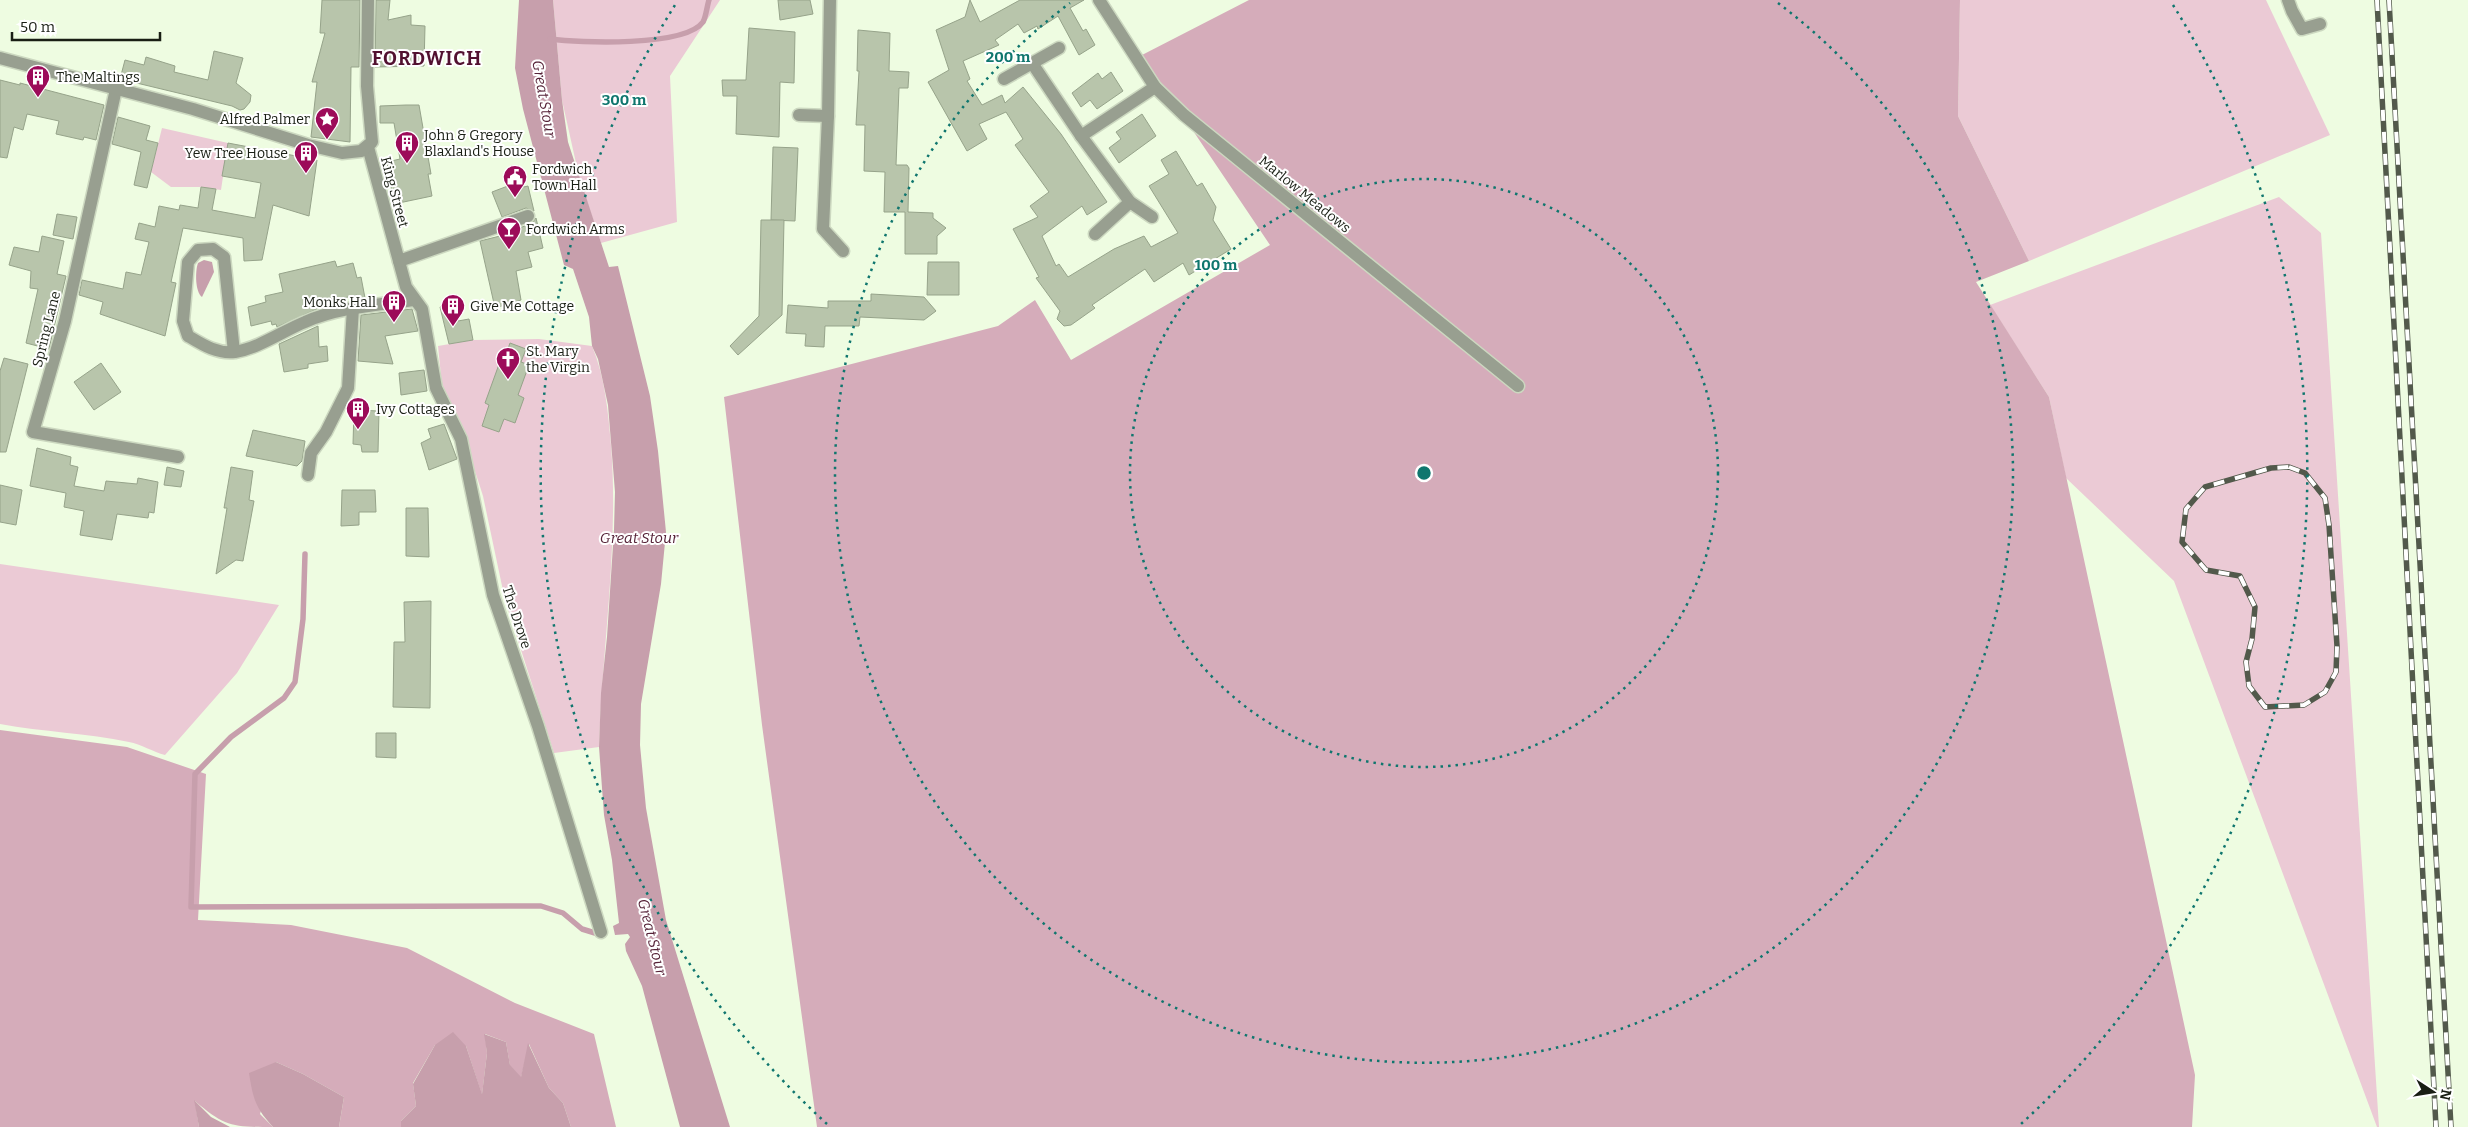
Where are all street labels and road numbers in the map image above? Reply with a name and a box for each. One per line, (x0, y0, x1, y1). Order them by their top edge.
street label: Marlow Meadows (1255, 152, 1354, 237)
street label: King Street (377, 155, 412, 230)
street label: Spring Lane (29, 289, 64, 369)
street label: The Drove (498, 583, 535, 651)

